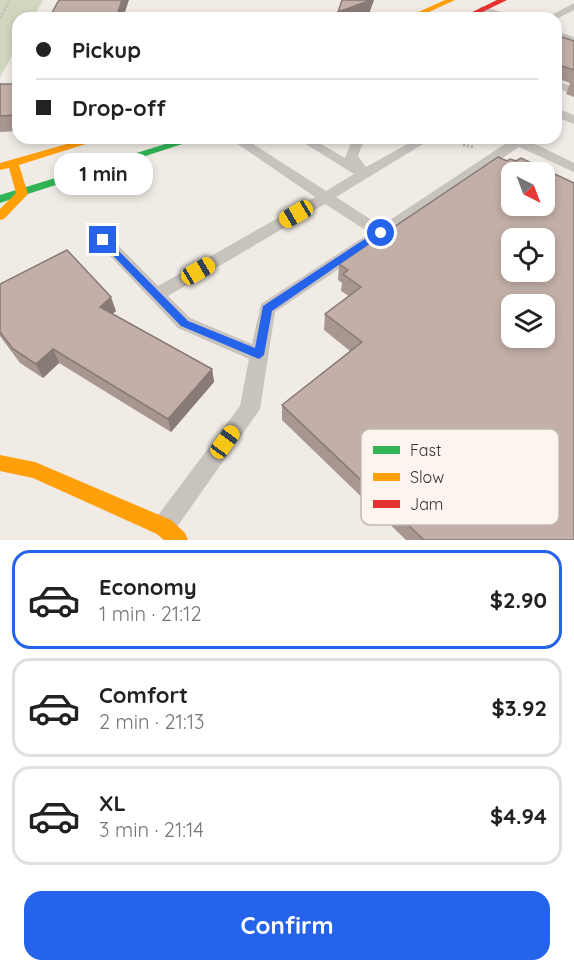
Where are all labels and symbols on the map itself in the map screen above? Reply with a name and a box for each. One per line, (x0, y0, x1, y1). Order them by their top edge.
callout: 1 min (54, 153, 152, 195)
north arrow (501, 162, 555, 216)
car (276, 197, 316, 231)
route start (367, 219, 394, 246)
route end (89, 226, 116, 253)
car (178, 254, 218, 288)
car (207, 422, 243, 462)
legend (361, 429, 559, 525)
text: Fast (410, 440, 441, 460)
text: Slow (410, 467, 444, 487)
text: Jam (410, 494, 443, 514)

